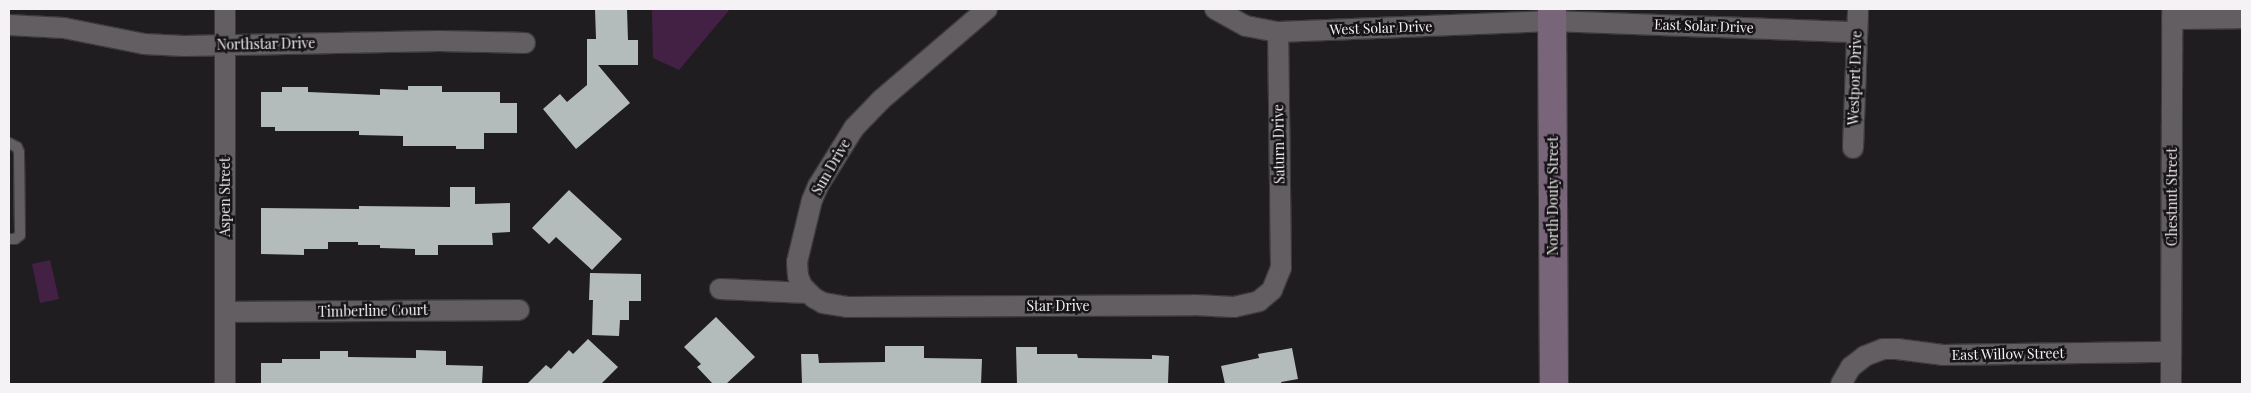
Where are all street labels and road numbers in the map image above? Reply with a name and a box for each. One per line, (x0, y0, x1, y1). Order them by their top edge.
street label: East Solar Drive (1654, 16, 1754, 36)
street label: West Solar Drive (1329, 18, 1433, 38)
street label: Westport Drive (1845, 30, 1865, 126)
street label: Northstar Drive (216, 35, 316, 53)
street label: Saturn Drive (1270, 104, 1288, 184)
street label: Sun Drive (808, 136, 854, 198)
street label: North Douty Street (1545, 136, 1561, 256)
street label: Chestnut Street (2164, 148, 2180, 246)
street label: Aspen Street (217, 157, 233, 237)
street label: Star Drive (1026, 298, 1090, 314)
street label: Timberline Court (318, 302, 428, 320)
street label: East Willow Street (1951, 345, 2065, 363)

